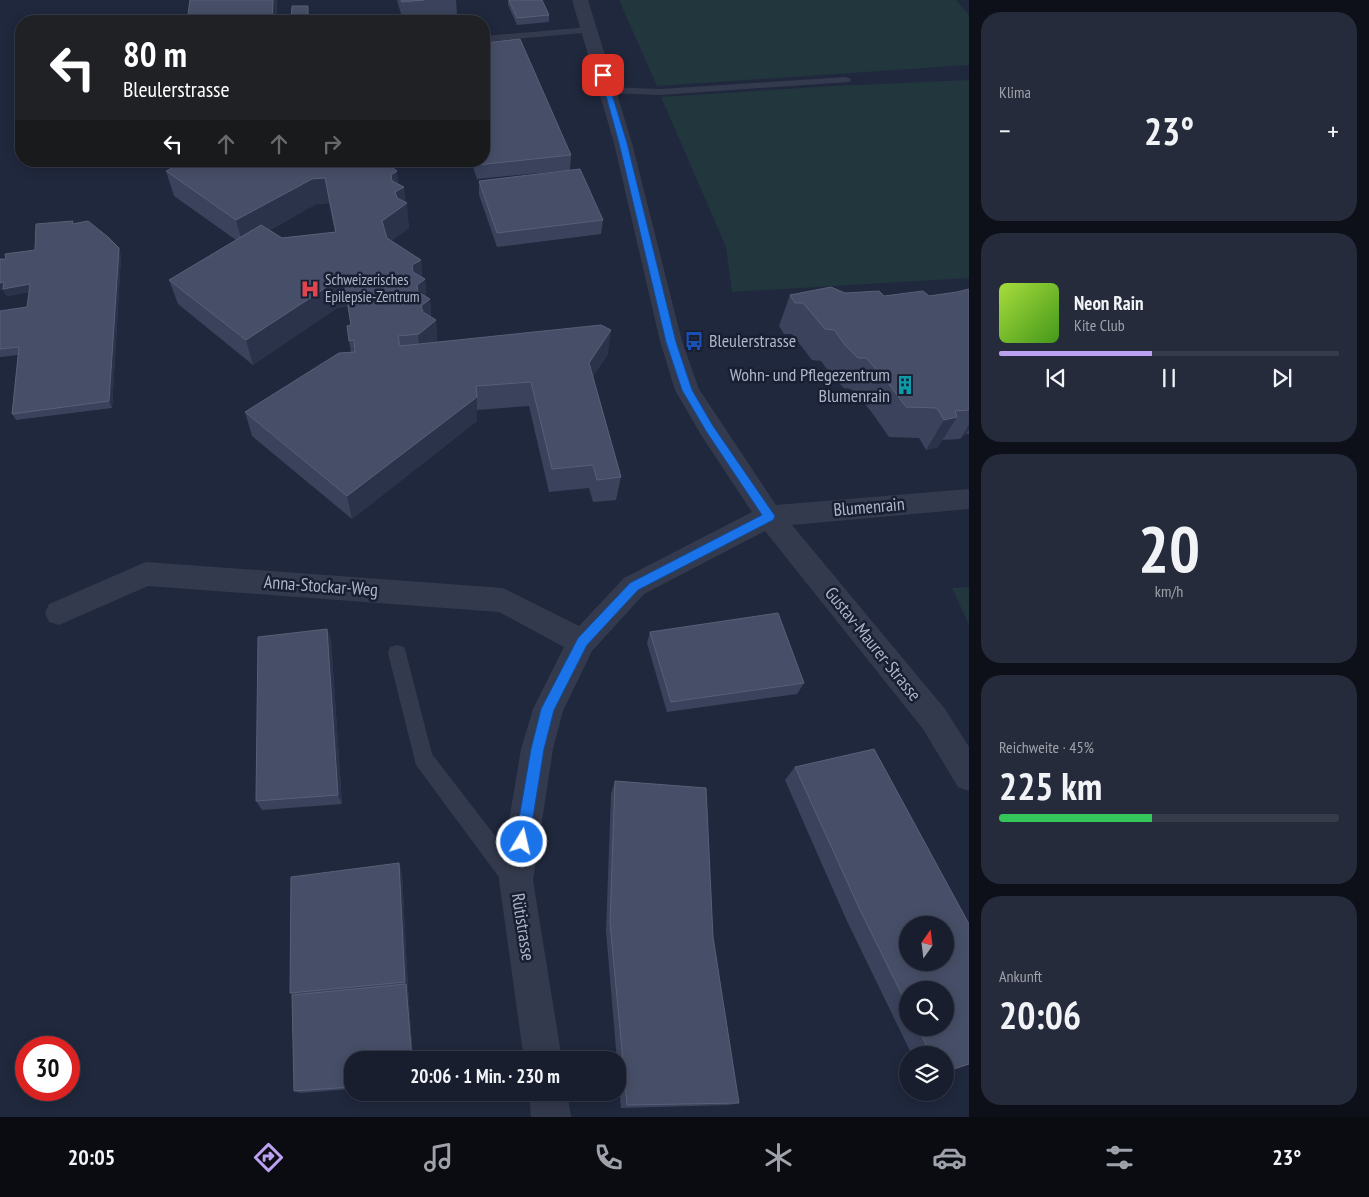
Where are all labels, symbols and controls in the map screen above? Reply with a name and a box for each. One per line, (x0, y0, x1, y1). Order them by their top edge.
text: 80 m (123, 31, 187, 77)
icon: left (40, 35, 105, 100)
pin (582, 54, 624, 96)
icon: arrive (589, 61, 617, 89)
text: Bleulerstrasse (123, 75, 230, 103)
text: Klima (999, 82, 1031, 102)
text: 23° (1144, 106, 1194, 155)
text: − (999, 112, 1011, 149)
text: + (1327, 112, 1339, 149)
icon: left (159, 130, 187, 158)
icon: ahead (212, 130, 240, 158)
icon: ahead (265, 130, 293, 158)
icon: right (318, 130, 346, 158)
place label: Schweizerisches Epilepsie-Zentrum (325, 270, 420, 306)
hospital icon: Schweizerisches Epilepsie-Zentrum (299, 278, 321, 300)
text: Neon Rain (1074, 291, 1143, 315)
text: Kite Club (1074, 315, 1125, 335)
place label: Bleulerstrasse (709, 329, 796, 352)
bus stop icon: Bleulerstrasse (683, 330, 705, 352)
place label: Wohn- und Pflegezentrum Blumenrain (730, 363, 890, 407)
icon: previous (1042, 364, 1070, 392)
icon: pause (1155, 364, 1183, 392)
icon: next (1268, 364, 1296, 392)
building icon: Wohn- und Pflegezentrum Blumenrain (894, 374, 916, 396)
street label: Blumenrain (832, 492, 906, 521)
text: 20 (1138, 506, 1200, 590)
street label: Anna-Stockar-Weg (263, 570, 379, 601)
text: km/h (1155, 581, 1183, 601)
street label: Gustav-Maurer-Strasse (820, 582, 927, 706)
text: Reichweite · 45% (999, 737, 1094, 757)
text: 225 km (999, 761, 1102, 810)
position arrow (495, 815, 547, 867)
street label: Rütistrasse (507, 892, 540, 962)
north arrow (899, 916, 954, 971)
map controls (899, 916, 954, 1101)
text: Ankunft (999, 966, 1042, 986)
button: search (899, 981, 954, 1036)
text: 20:06 (999, 990, 1081, 1039)
speed limit sign: 30 (15, 1036, 80, 1101)
button: layers (899, 1046, 954, 1101)
text: 20:06 · 1 Min. · 230 m (410, 1064, 560, 1088)
icon: directions (251, 1140, 286, 1175)
icon: music (421, 1140, 456, 1175)
icon: phone (591, 1140, 626, 1175)
icon: climate (761, 1140, 796, 1175)
icon: car (932, 1140, 967, 1175)
icon: filters (1102, 1140, 1137, 1175)
text: 20:05 (68, 1143, 115, 1171)
text: 23° (1272, 1143, 1301, 1171)

